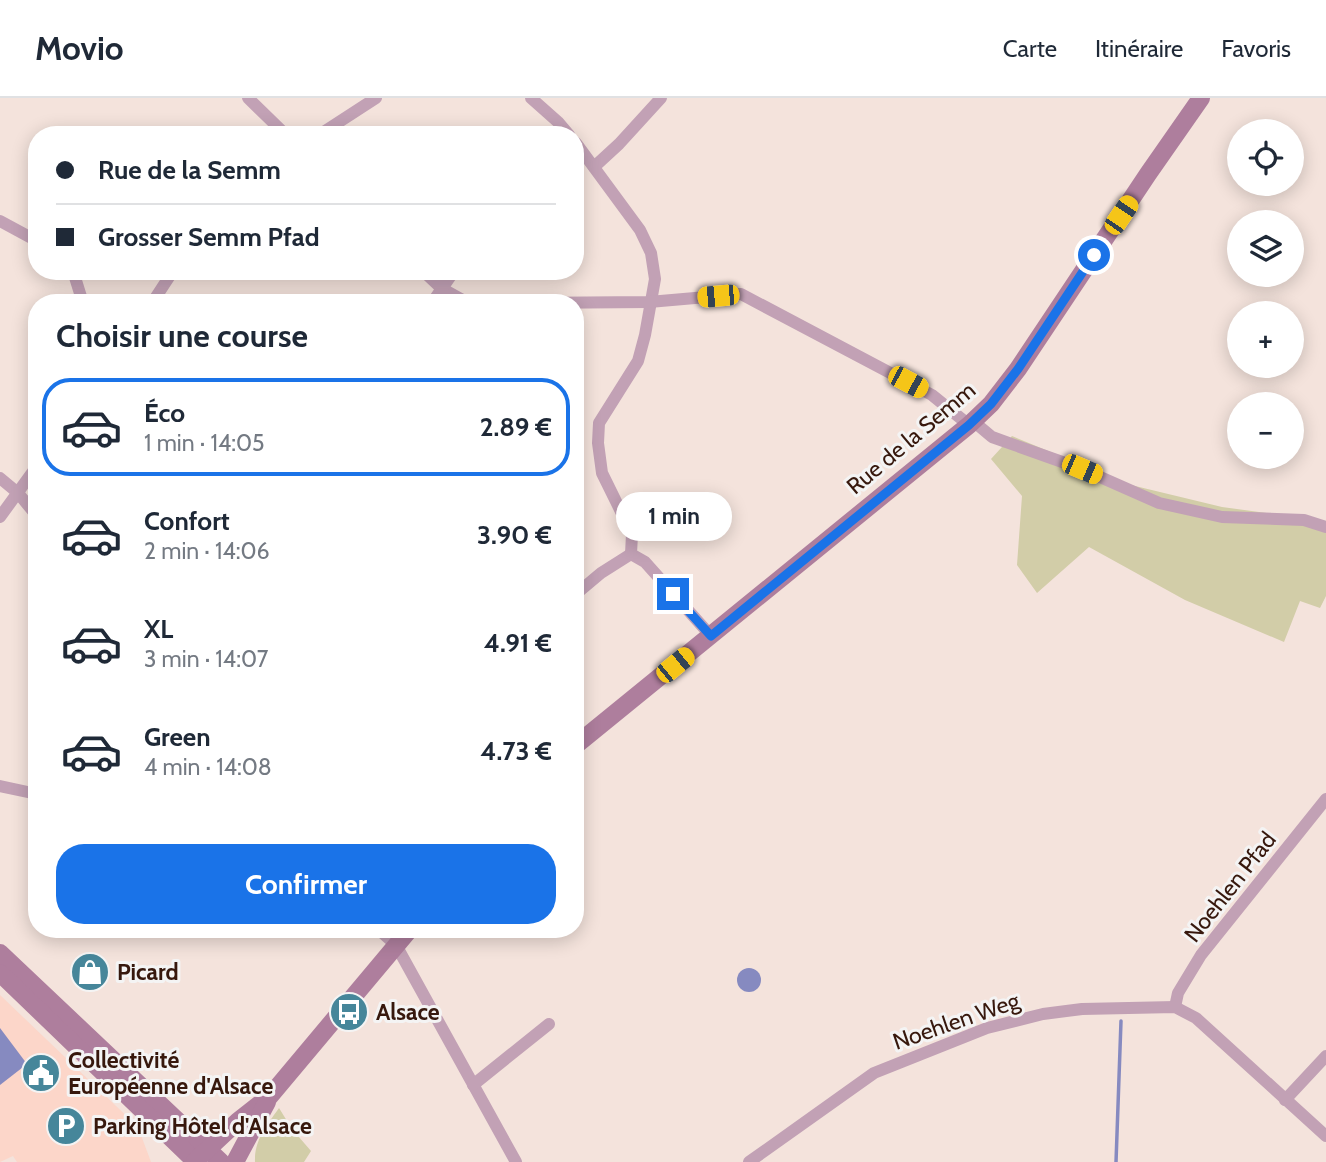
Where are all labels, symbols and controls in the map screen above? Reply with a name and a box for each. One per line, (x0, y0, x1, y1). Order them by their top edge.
text: Movio (35, 28, 124, 68)
text: Carte (1003, 34, 1057, 63)
text: Itinéraire (1095, 34, 1183, 63)
text: Favoris (1221, 34, 1291, 63)
map controls (1227, 119, 1304, 469)
button: locate (1227, 119, 1304, 196)
text: Rue de la Semm (98, 154, 281, 186)
car (1101, 192, 1142, 238)
button: layers (1227, 210, 1304, 287)
text: Grosser Semm Pfad (98, 221, 320, 253)
route start (1078, 239, 1110, 271)
car (697, 284, 740, 308)
button: + (1227, 301, 1304, 378)
text: Choisir une course (56, 316, 308, 355)
car (885, 363, 932, 401)
street label: Rue de la Semm (841, 376, 981, 500)
button: − (1227, 392, 1304, 469)
icon: car (60, 396, 123, 459)
text: Éco (144, 397, 185, 429)
text: 2.89 € (480, 411, 552, 443)
text: 1 min · 14:05 (144, 429, 264, 457)
car (1059, 451, 1106, 487)
callout: 1 min (615, 492, 731, 542)
text: 1 min (648, 502, 700, 530)
icon: car (60, 504, 123, 567)
text: Confort (144, 505, 230, 537)
text: 3.90 € (477, 519, 552, 551)
text: 2 min · 14:06 (144, 537, 270, 565)
route end (657, 578, 689, 610)
icon: car (60, 612, 123, 675)
text: XL (144, 613, 173, 645)
text: 4.91 € (484, 627, 552, 659)
car (653, 644, 698, 686)
text: 3 min · 14:07 (144, 645, 268, 673)
icon: car (60, 720, 123, 783)
text: Green (144, 721, 211, 753)
text: 4.73 € (480, 735, 552, 767)
text: 4 min · 14:08 (144, 753, 272, 781)
street label: Noehlen Pfad (1178, 826, 1282, 948)
button: Confirmer (56, 844, 556, 924)
shop icon: Picard (69, 951, 111, 993)
place label: Picard (117, 958, 179, 986)
street label: Noehlen Weg (889, 986, 1023, 1056)
bus stop icon: Alsace (328, 991, 370, 1033)
place label: Alsace (376, 998, 440, 1026)
place label: Collectivité Européenne d'Alsace (68, 1046, 273, 1100)
public building icon: Collectivité Européenne d'Alsace (20, 1052, 62, 1094)
parking icon: Parking Hôtel d'Alsace (45, 1105, 87, 1147)
place label: Parking Hôtel d'Alsace (93, 1112, 312, 1140)

